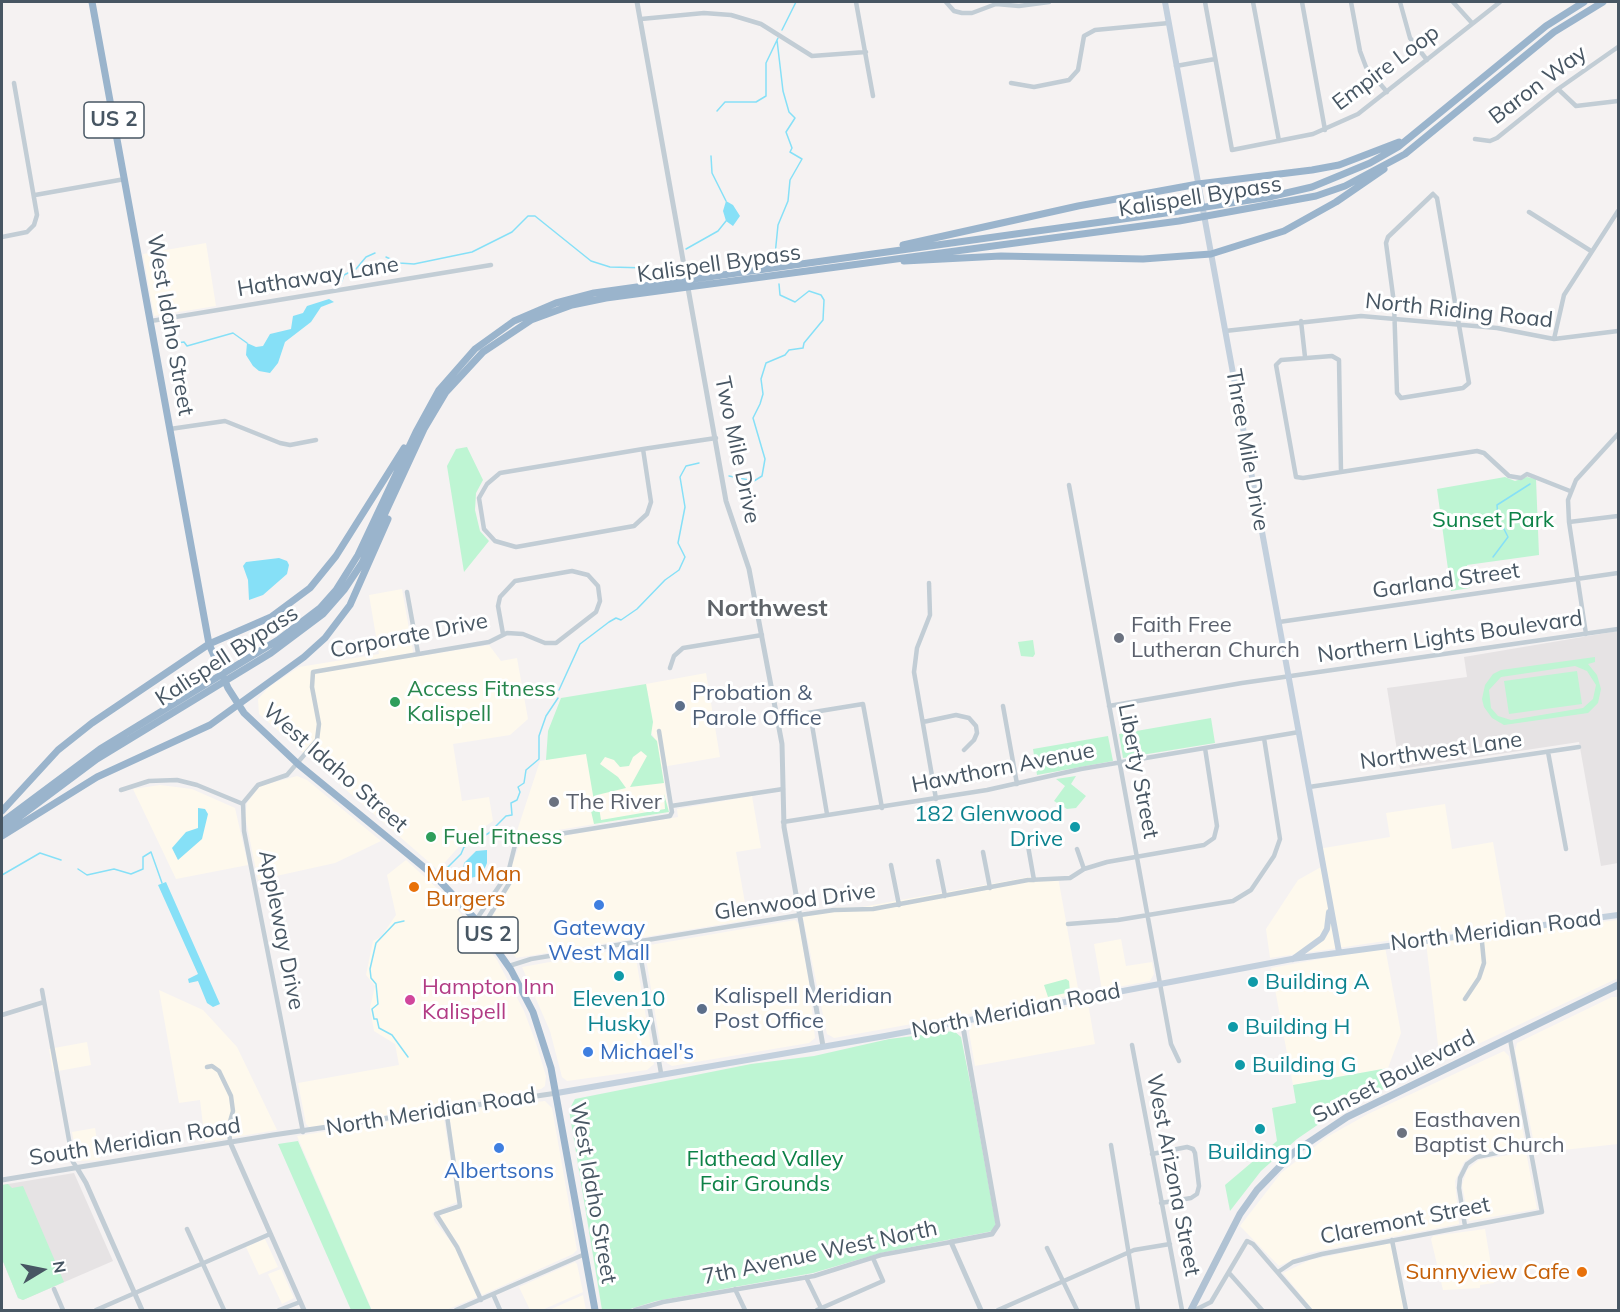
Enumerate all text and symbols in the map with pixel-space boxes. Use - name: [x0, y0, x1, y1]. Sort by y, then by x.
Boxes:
- street label: Empire Loop: [1328, 19, 1444, 117]
- street label: Baron Way: [1484, 40, 1592, 130]
- road number: US 2: [84, 102, 144, 138]
- street label: Kalispell Bypass: [1117, 171, 1283, 223]
- street label: West Idaho Street: [141, 232, 199, 418]
- street label: Kalispell Bypass: [636, 239, 802, 289]
- street label: Hathaway Lane: [235, 251, 401, 303]
- street label: North Riding Road: [1364, 288, 1554, 334]
- street label: Three Mile Drive: [1220, 367, 1274, 533]
- street label: Two Mile Drive: [709, 374, 765, 526]
- park label: Sunset Park: [1432, 507, 1554, 533]
- street label: Garland Street: [1371, 558, 1521, 604]
- district label: Northwest: [707, 595, 827, 623]
- street label: Kalispell Bypass: [151, 600, 303, 712]
- street label: Northern Lights Boulevard: [1316, 605, 1584, 669]
- street label: Corporate Drive: [328, 608, 490, 664]
- place label: Faith Free Lutheran Church: [1131, 612, 1300, 664]
- marker: Faith Free Lutheran Church: [1112, 631, 1126, 645]
- place label: Access Fitness Kalispell: [407, 676, 556, 728]
- place label: Probation & Parole Office: [692, 680, 822, 732]
- marker: Access Fitness Kalispell: [388, 695, 402, 709]
- street label: West Idaho Street: [257, 698, 413, 838]
- marker: Probation & Parole Office: [673, 699, 687, 713]
- street label: Liberty Street: [1112, 701, 1164, 841]
- street label: Northwest Lane: [1358, 727, 1524, 775]
- street label: Hawthorn Avenue: [909, 737, 1097, 799]
- place label: The River: [566, 789, 662, 815]
- marker: The River: [547, 795, 561, 809]
- place label: 182 Glenwood Drive: [914, 801, 1063, 852]
- marker: 182 Glenwood Drive: [1068, 820, 1082, 834]
- place label: Fuel Fitness: [443, 824, 563, 850]
- marker: Fuel Fitness: [424, 830, 438, 844]
- street label: Appleway Drive: [253, 848, 309, 1012]
- place label: Mud Man Burgers: [426, 861, 521, 912]
- street label: Glenwood Drive: [713, 878, 877, 926]
- marker: Mud Man Burgers: [407, 880, 421, 894]
- marker: Gateway West Mall: [592, 898, 606, 912]
- street label: North Meridian Road: [1389, 905, 1603, 957]
- place label: Gateway West Mall: [548, 915, 650, 966]
- road number: US 2: [458, 917, 518, 953]
- marker: Eleven10 Husky: [612, 969, 626, 983]
- place label: Building A: [1265, 969, 1370, 995]
- place label: Hampton Inn Kalispell: [422, 974, 555, 1026]
- marker: Building A: [1246, 975, 1260, 989]
- street label: North Meridian Road: [909, 978, 1123, 1044]
- place label: Kalispell Meridian Post Office: [714, 983, 893, 1034]
- place label: Eleven10 Husky: [573, 986, 665, 1038]
- marker: Hampton Inn Kalispell: [403, 993, 417, 1007]
- marker: Kalispell Meridian Post Office: [695, 1002, 709, 1016]
- place label: Building H: [1245, 1014, 1350, 1040]
- marker: Building H: [1226, 1020, 1240, 1034]
- street label: Sunset Boulevard: [1308, 1025, 1480, 1129]
- place label: Michael's: [600, 1039, 694, 1065]
- marker: Michael's: [581, 1045, 595, 1059]
- place label: Building G: [1252, 1052, 1357, 1078]
- marker: Building G: [1233, 1058, 1247, 1072]
- street label: West Arizona Street: [1140, 1072, 1206, 1278]
- street label: North Meridian Road: [324, 1082, 538, 1142]
- street label: West Idaho Street: [564, 1100, 622, 1286]
- place label: Easthaven Baptist Church: [1414, 1107, 1565, 1158]
- street label: South Meridian Road: [27, 1112, 243, 1172]
- marker: Building D: [1253, 1122, 1267, 1136]
- marker: Easthaven Baptist Church: [1395, 1126, 1409, 1140]
- place label: Building D: [1208, 1139, 1312, 1165]
- marker: Albertsons: [492, 1141, 506, 1155]
- park label: Flathead Valley Fair Grounds: [687, 1146, 843, 1198]
- place label: Albertsons: [444, 1158, 554, 1184]
- street label: Claremont Street: [1318, 1192, 1492, 1250]
- street label: 7th Avenue West North: [700, 1215, 940, 1291]
- north arrow: [12, 1240, 72, 1300]
- text: N: [49, 1259, 71, 1275]
- place label: Sunnyview Cafe: [1405, 1259, 1570, 1285]
- marker: Sunnyview Cafe: [1575, 1265, 1589, 1279]

